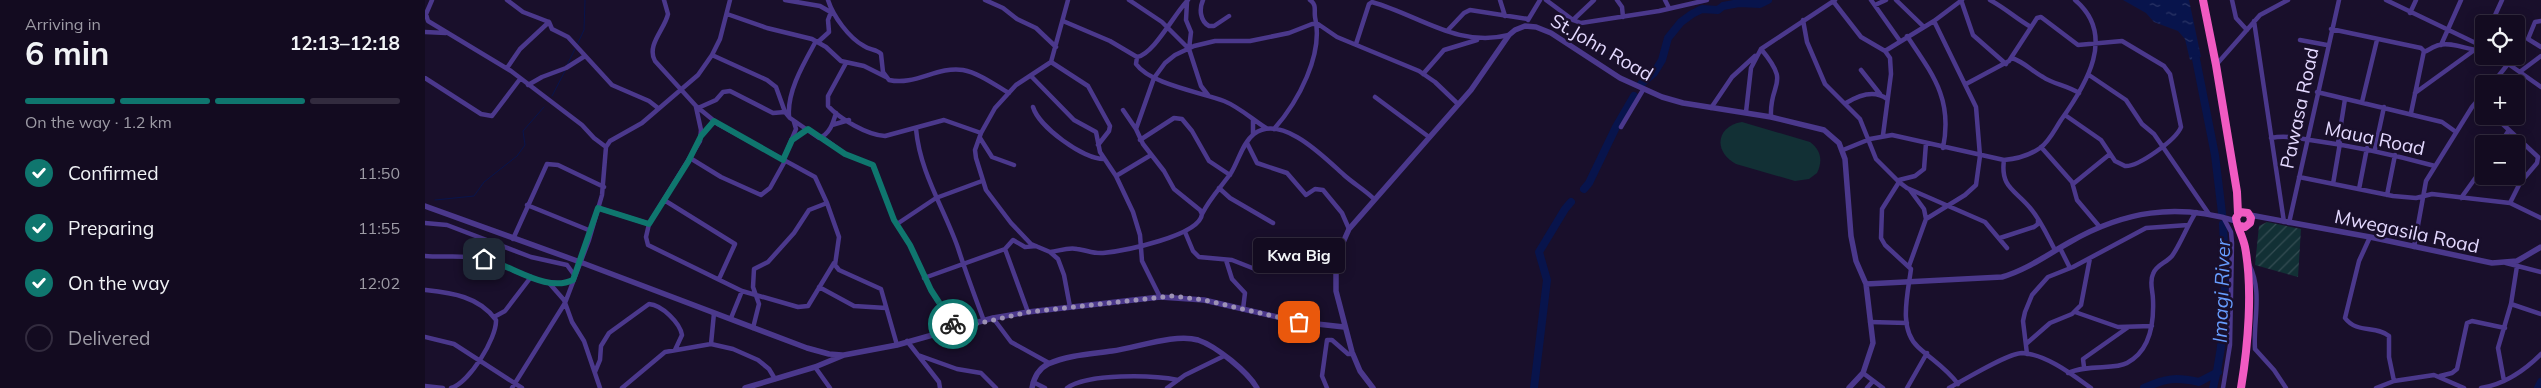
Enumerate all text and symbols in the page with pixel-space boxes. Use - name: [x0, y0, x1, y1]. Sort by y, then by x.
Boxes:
- street label: St.John Road: [1546, 8, 1658, 86]
- text: Arriving in: [25, 14, 101, 34]
- map controls: [2475, 15, 2525, 185]
- button: locate: [2475, 15, 2525, 65]
- text: 12:13–12:18: [290, 31, 400, 55]
- text: 6 min: [25, 33, 109, 73]
- street label: Pawasa Road: [2274, 45, 2324, 171]
- button: +: [2475, 75, 2525, 125]
- text: On the way · 1.2 km: [25, 112, 172, 132]
- street label: Maua Road: [2323, 116, 2427, 160]
- button: −: [2475, 135, 2525, 185]
- icon: check: [25, 159, 53, 187]
- text: Confirmed: [68, 161, 159, 185]
- text: 11:50: [358, 163, 400, 183]
- street label: Mwegasila Road: [2332, 204, 2482, 258]
- icon: check: [25, 214, 53, 242]
- text: Preparing: [68, 216, 154, 240]
- text: 11:55: [358, 218, 400, 238]
- callout: Kwa Big: [1253, 237, 1345, 272]
- pin: [463, 238, 505, 280]
- water label: Imagi River: [2207, 238, 2235, 343]
- icon: home: [470, 245, 498, 273]
- text: Kwa Big: [1267, 245, 1331, 265]
- icon: check: [25, 269, 53, 297]
- text: On the way: [68, 271, 170, 295]
- text: 12:02: [358, 273, 400, 293]
- courier: [928, 299, 978, 349]
- pin: [1278, 301, 1320, 343]
- icon: bag: [1285, 308, 1313, 336]
- icon: bike: [939, 310, 967, 338]
- text: Delivered: [68, 326, 150, 350]

